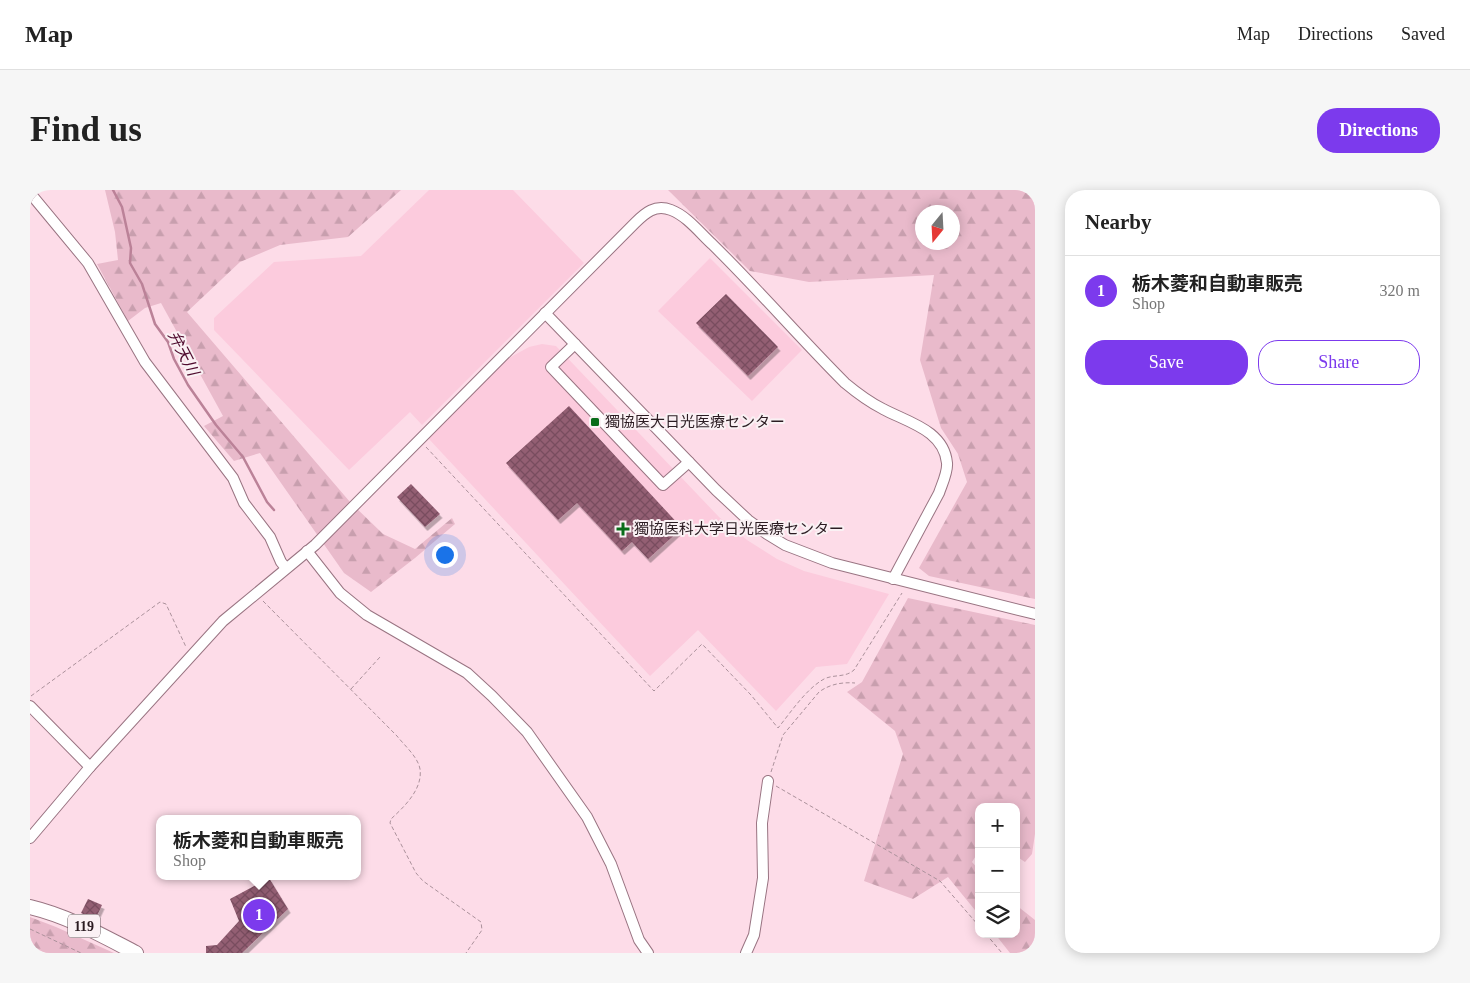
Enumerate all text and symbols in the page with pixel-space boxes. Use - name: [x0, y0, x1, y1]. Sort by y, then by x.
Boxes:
- text: Map: [25, 21, 73, 47]
- text: Map: [1237, 24, 1270, 44]
- text: Directions: [1298, 24, 1373, 44]
- text: Saved: [1401, 24, 1445, 44]
- button: Directions: [1317, 108, 1440, 153]
- text: Find us: [30, 110, 142, 149]
- north arrow: [915, 205, 960, 250]
- text: Nearby: [1085, 210, 1152, 234]
- text: 栃木菱和自動車販売: [1132, 273, 1303, 294]
- text: 1: [1097, 282, 1105, 299]
- text: 320 m: [1380, 282, 1420, 299]
- text: Shop: [1132, 295, 1165, 312]
- water label: 弁天川: [165, 328, 203, 380]
- button: Save: [1085, 340, 1248, 385]
- button: Share: [1258, 340, 1420, 385]
- place label: 獨協医大日光医療センター: [605, 413, 785, 430]
- marker: 獨協医大日光医療センター: [589, 416, 601, 428]
- place label: 獨協医科大学日光医療センター: [634, 520, 844, 537]
- marker: 獨協医科大学日光医療センター: [616, 522, 630, 536]
- your location: [432, 542, 458, 568]
- map controls: [975, 803, 1020, 938]
- button: +: [975, 803, 1020, 848]
- popup: [156, 815, 361, 880]
- text: 栃木菱和自動車販売: [173, 830, 344, 851]
- button: −: [975, 848, 1020, 893]
- text: Shop: [173, 852, 206, 869]
- button: layers: [975, 893, 1020, 938]
- pin: 1: [243, 896, 275, 934]
- road number: 119: [68, 914, 100, 938]

